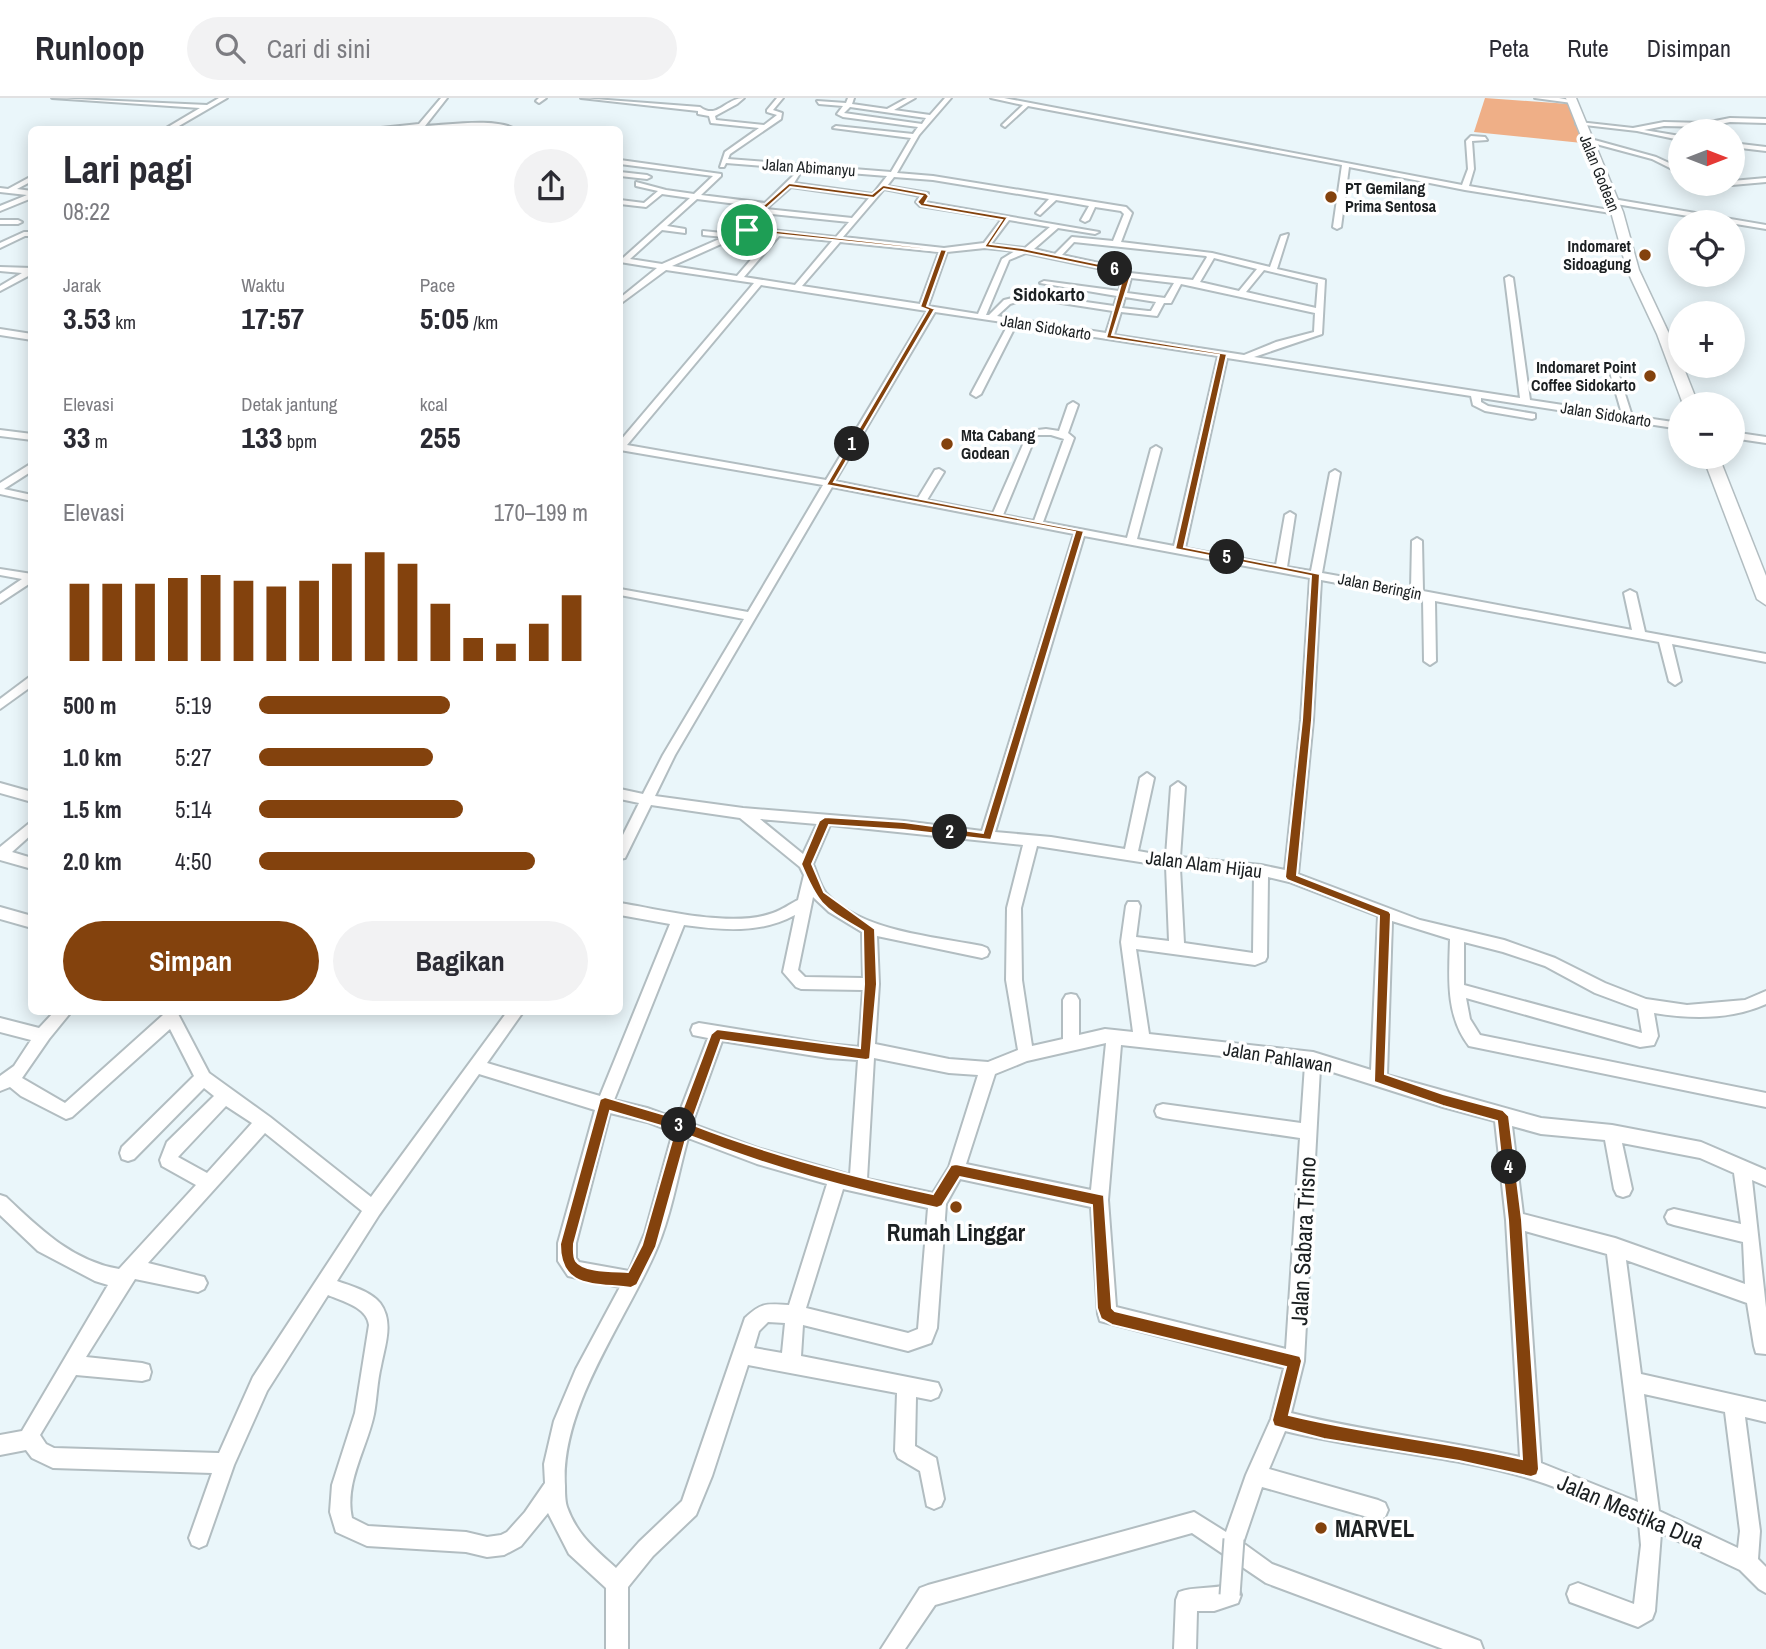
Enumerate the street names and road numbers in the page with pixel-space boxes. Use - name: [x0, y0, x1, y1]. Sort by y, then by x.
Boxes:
- street label: Jalan Godean: [1574, 131, 1626, 215]
- street label: Jalan Abimanyu: [762, 153, 856, 181]
- street label: Jalan Sidokarto: [999, 309, 1093, 345]
- street label: Jalan Sidokarto: [1559, 396, 1653, 432]
- street label: Jalan Beringin: [1336, 567, 1424, 605]
- street label: Jalan Alam Hijau: [1144, 844, 1264, 884]
- street label: Jalan Pahlawan: [1222, 1036, 1334, 1078]
- street label: Jalan Sabara Trisno: [1283, 1156, 1323, 1326]
- street label: Jalan Mestika Dua: [1553, 1466, 1709, 1556]

